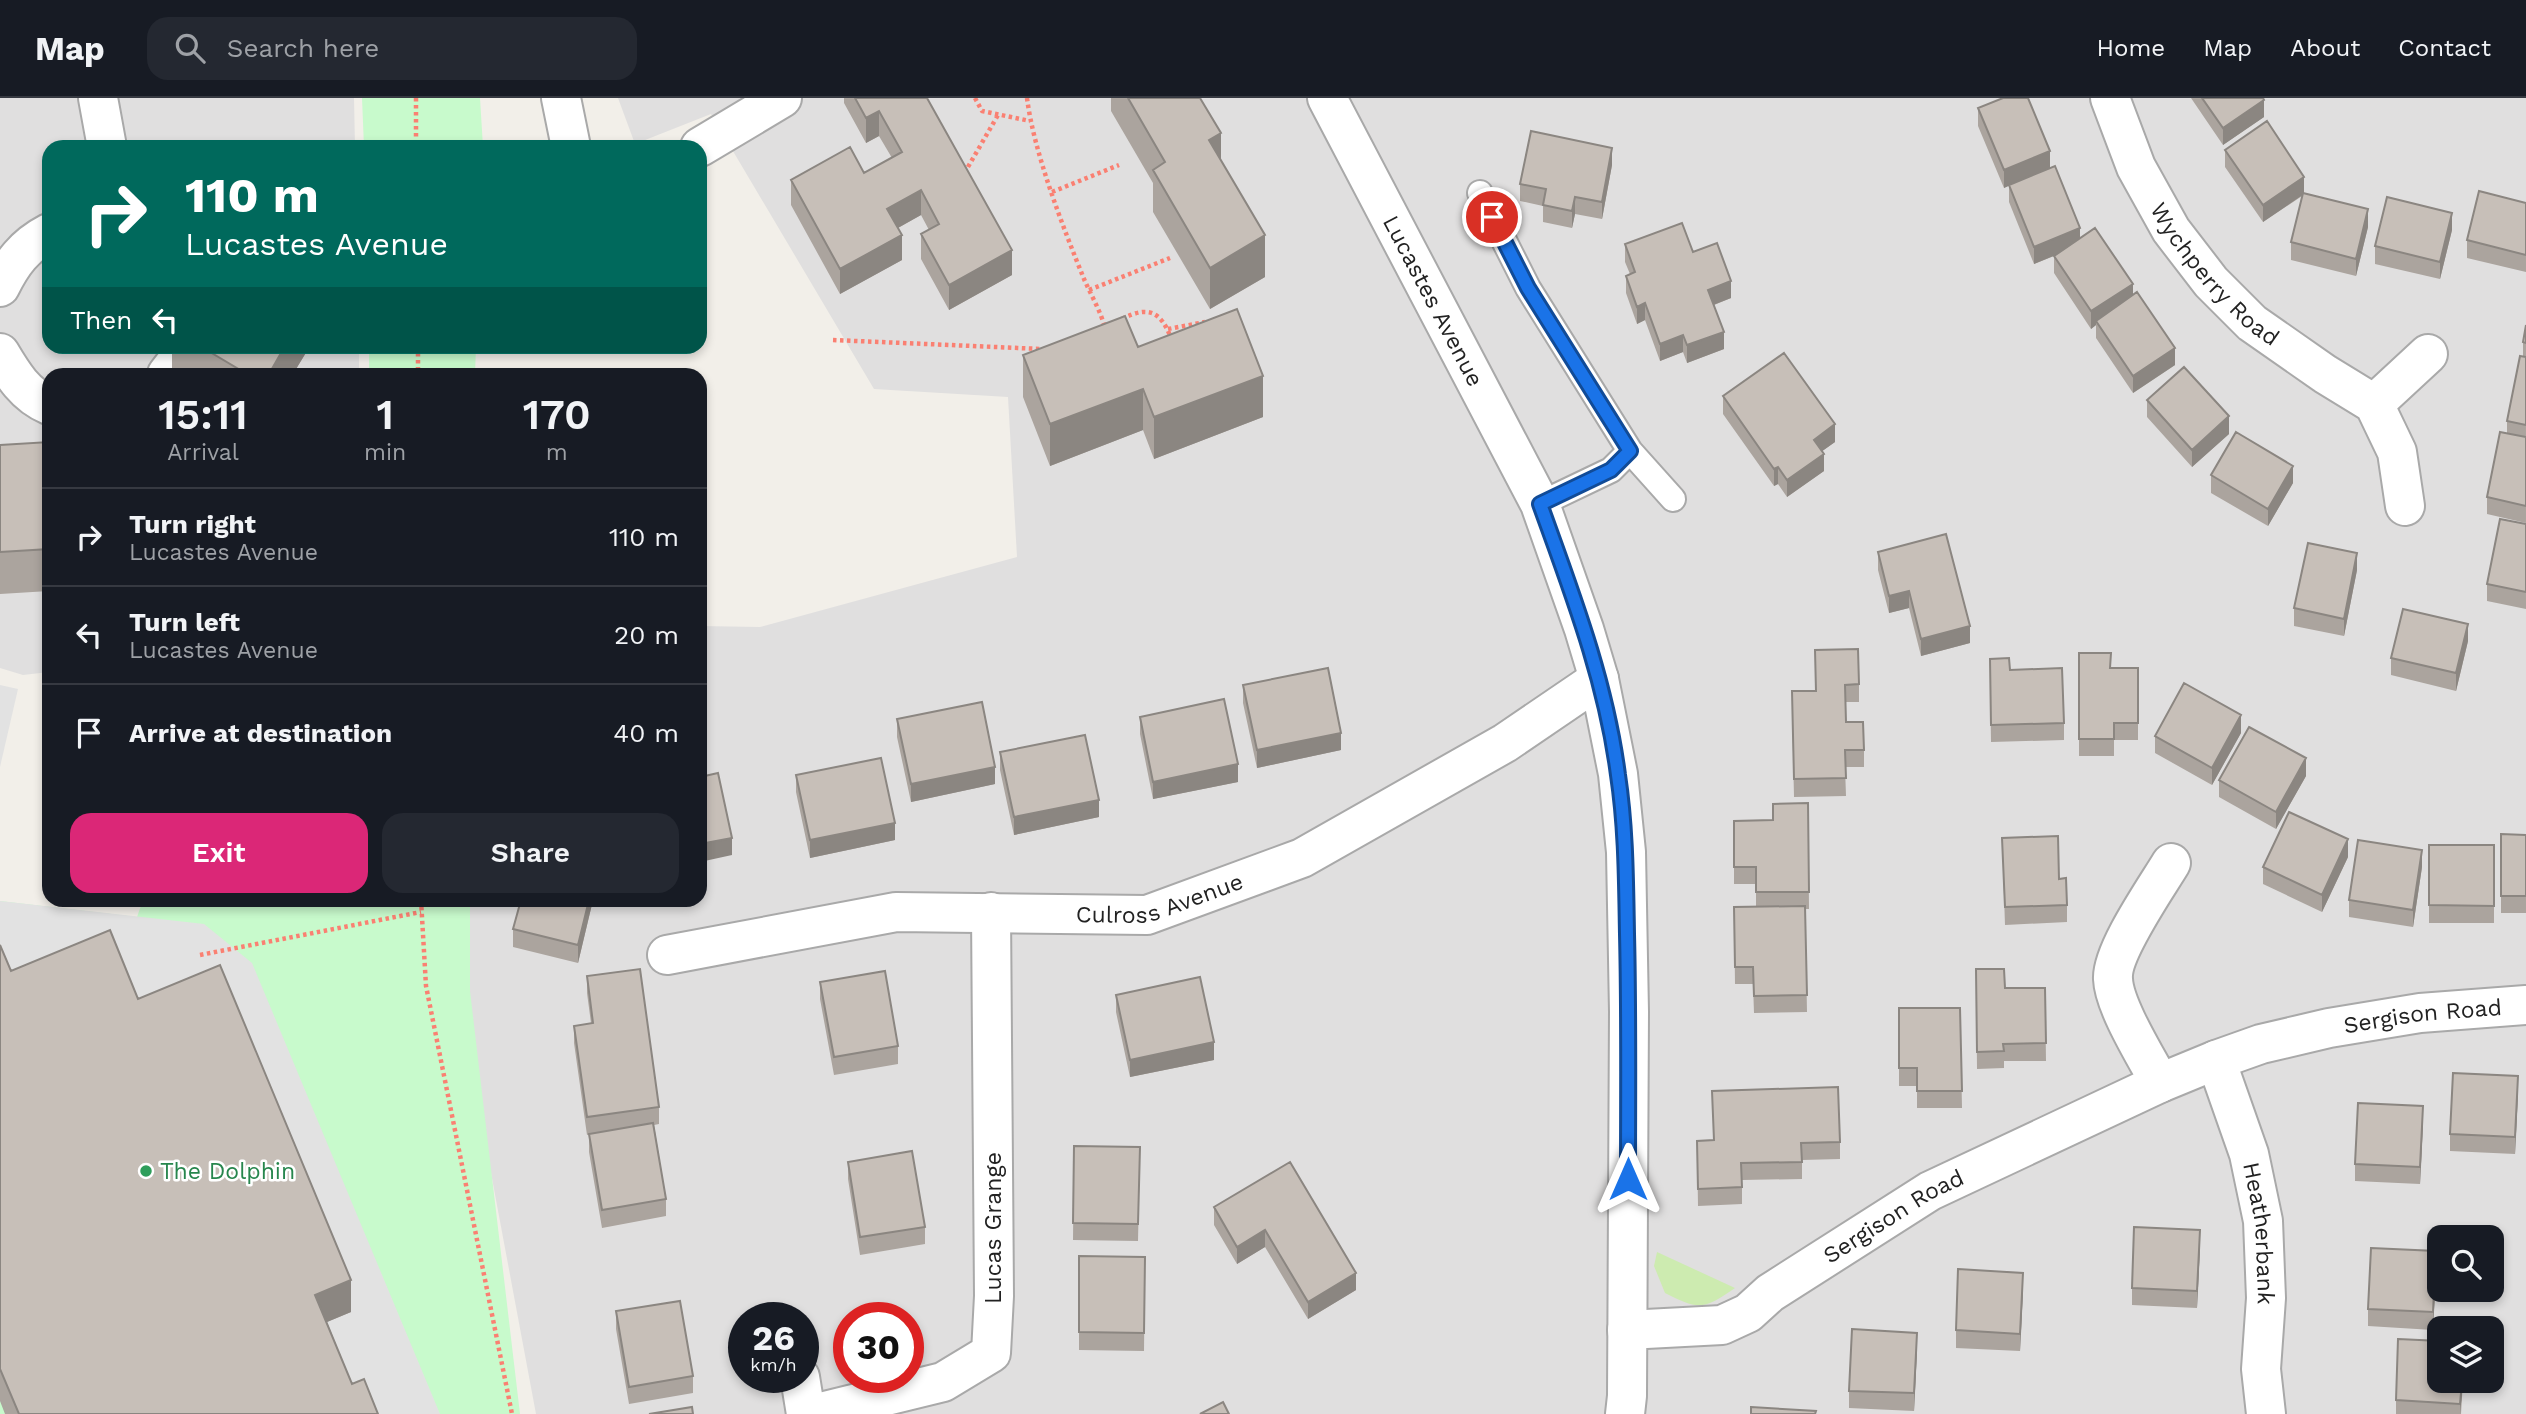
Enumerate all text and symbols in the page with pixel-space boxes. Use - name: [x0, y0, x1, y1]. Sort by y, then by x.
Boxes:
- search box: [147, 17, 637, 80]
- text: Map: [35, 29, 105, 68]
- icon: search: [171, 29, 209, 67]
- text: Search here: [227, 33, 379, 63]
- text: Home: [2097, 34, 2165, 62]
- text: Map: [2203, 34, 2252, 62]
- text: About: [2290, 34, 2360, 62]
- text: Contact: [2398, 34, 2491, 62]
- text: 110 m: [185, 166, 319, 224]
- icon: right: [70, 168, 161, 259]
- pin: [1462, 187, 1522, 247]
- icon: arrive: [1473, 198, 1511, 236]
- street label: Wychperry Road: [2145, 198, 2284, 352]
- street label: Lucastes Avenue: [1377, 211, 1489, 391]
- text: Lucastes Avenue: [185, 225, 448, 263]
- icon: left: [146, 301, 184, 339]
- text: Then: [70, 305, 132, 335]
- text: 15:11: [158, 390, 248, 439]
- text: 1: [376, 390, 394, 439]
- text: 170: [523, 390, 591, 439]
- text: Arrival: [167, 439, 239, 466]
- text: min: [364, 439, 406, 466]
- text: m: [546, 439, 568, 466]
- text: Turn right: [129, 509, 256, 539]
- icon: right: [70, 518, 108, 556]
- text: 110 m: [609, 522, 679, 552]
- text: Lucastes Avenue: [129, 539, 318, 566]
- text: Turn left: [129, 607, 240, 637]
- icon: left: [70, 616, 108, 654]
- text: 20 m: [614, 620, 679, 650]
- text: Lucastes Avenue: [129, 637, 318, 664]
- icon: arrive: [70, 714, 108, 752]
- text: Arrive at destination: [129, 718, 392, 748]
- text: 40 m: [613, 718, 679, 748]
- button: Exit: [70, 813, 368, 893]
- button: Share: [382, 813, 679, 893]
- street label: Culross Avenue: [1076, 868, 1247, 929]
- street label: Sergison Road: [2341, 994, 2503, 1039]
- position arrow: [1591, 1142, 1665, 1216]
- street label: Lucas Grange: [980, 1152, 1007, 1304]
- place label: The Dolphin: [160, 1158, 295, 1185]
- street label: Heatherbank: [2237, 1160, 2279, 1306]
- marker: The Dolphin: [138, 1163, 154, 1179]
- street label: Sergison Road: [1818, 1164, 1968, 1269]
- map controls: [2427, 1225, 2504, 1393]
- button: search: [2427, 1225, 2504, 1302]
- speed limit sign: 30: [833, 1302, 924, 1393]
- button: layers: [2427, 1316, 2504, 1393]
- text: 26: [752, 1317, 795, 1359]
- text: km/h: [750, 1354, 797, 1375]

